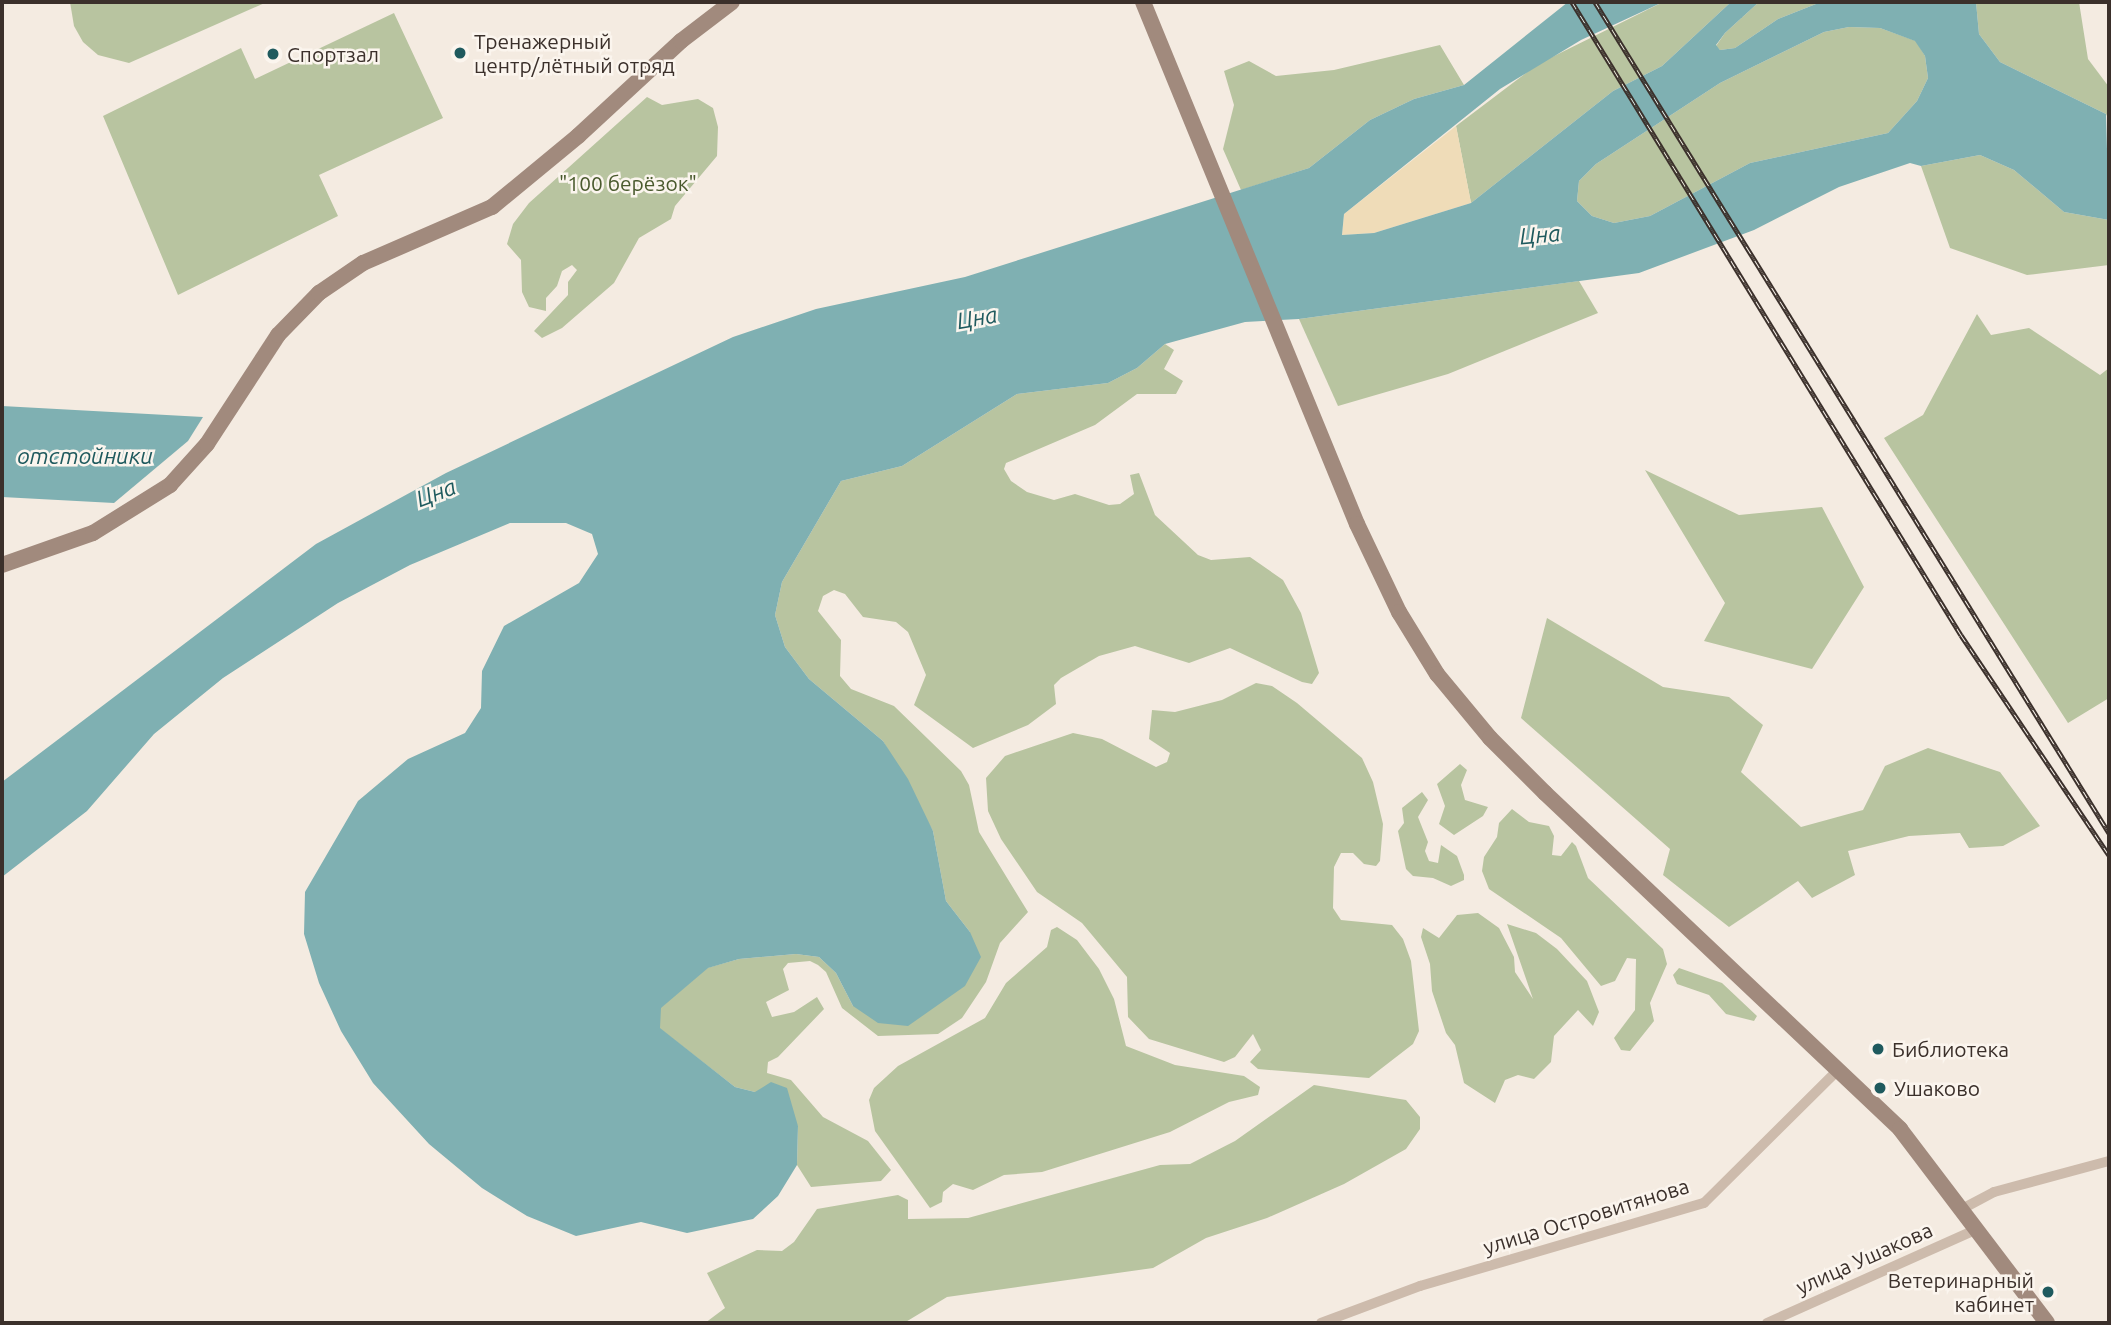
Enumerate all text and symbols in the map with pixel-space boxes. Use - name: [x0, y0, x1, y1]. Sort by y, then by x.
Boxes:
- place label: Тренажерный центр/лётный отряд: [474, 28, 675, 78]
- place label: Спортзал: [287, 41, 379, 67]
- marker: Тренажерный центр/лётный отряд: [452, 45, 468, 61]
- marker: Спортзал: [265, 46, 281, 62]
- park label: "100 берёзок": [559, 170, 697, 196]
- water label: Цна: [1518, 219, 1562, 251]
- water label: Цна: [954, 301, 1000, 335]
- water label: отстойники: [17, 442, 153, 470]
- water label: Цна: [412, 473, 460, 513]
- place label: Библиотека: [1892, 1036, 2009, 1062]
- marker: Библиотека: [1870, 1041, 1886, 1057]
- place label: Ушаково: [1894, 1075, 1980, 1101]
- marker: Ушаково: [1872, 1080, 1888, 1096]
- street label: улица Островитянова: [1480, 1173, 1692, 1259]
- street label: улица Ушакова: [1792, 1217, 1936, 1299]
- place label: Ветеринарный кабинет: [1888, 1267, 2034, 1317]
- marker: Ветеринарный кабинет: [2040, 1284, 2056, 1300]

